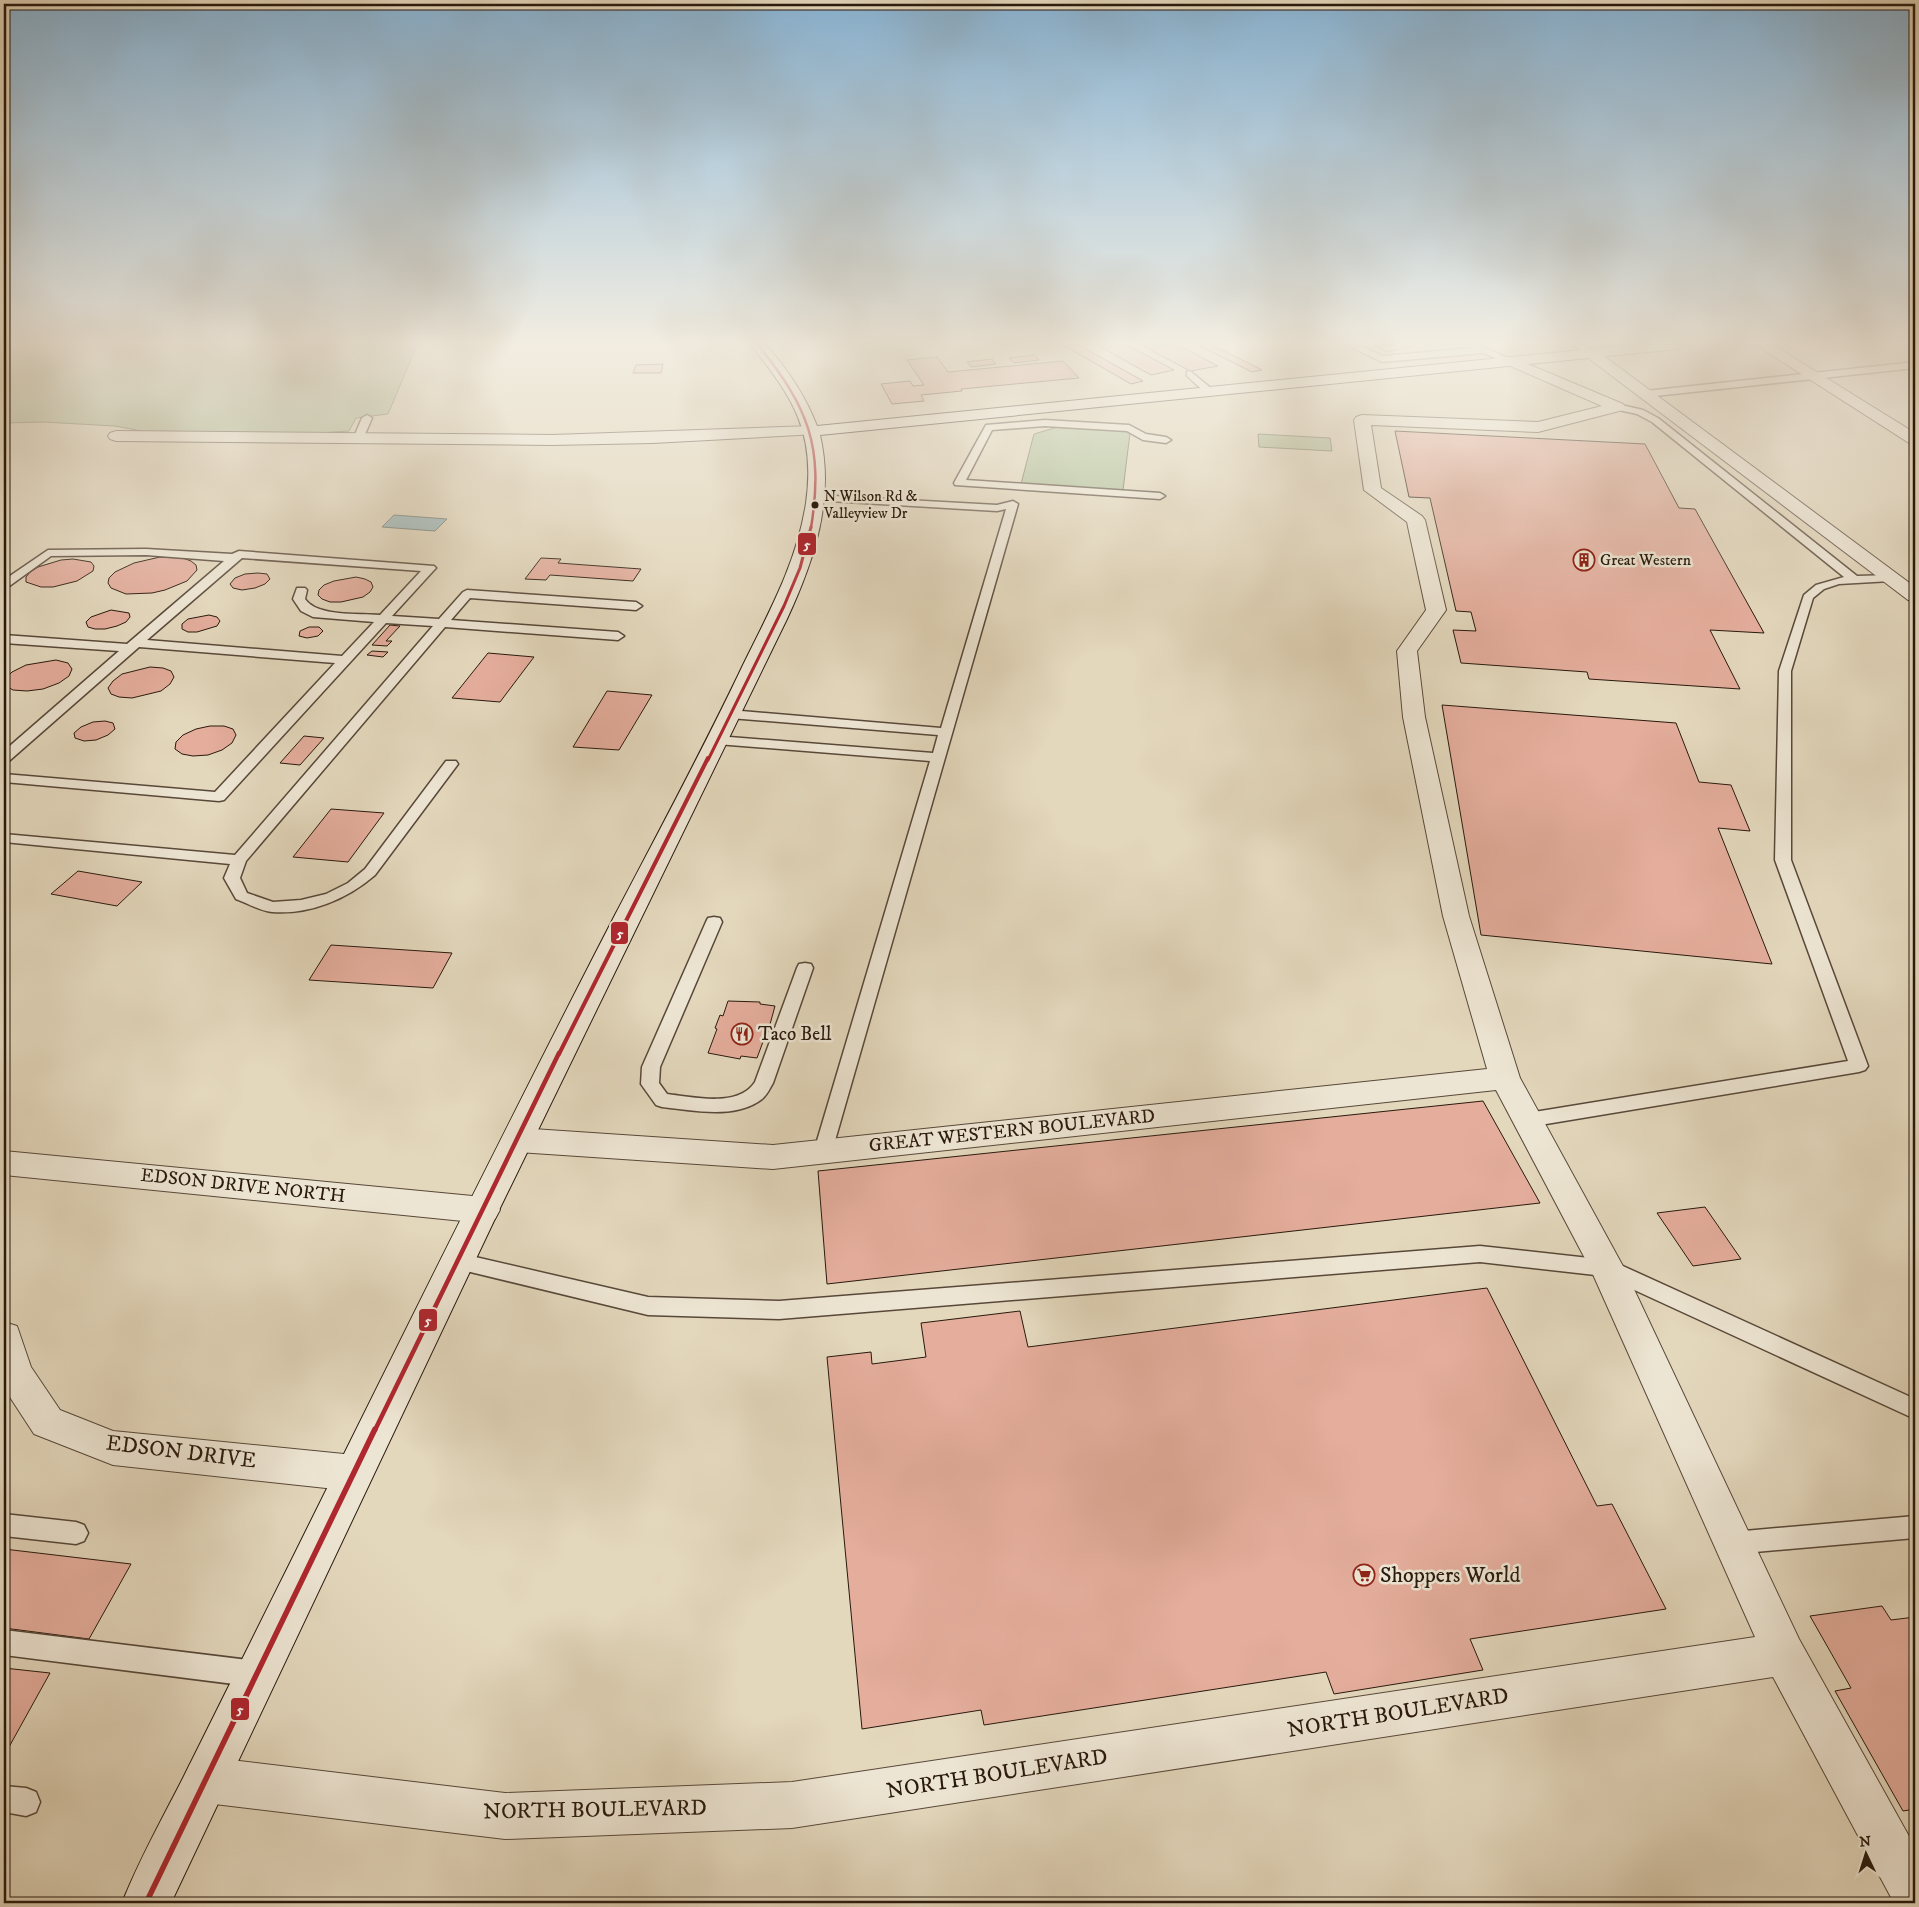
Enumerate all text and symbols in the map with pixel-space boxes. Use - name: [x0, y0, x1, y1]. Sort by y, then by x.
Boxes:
- place label: N Wilson Rd & Valleyview Dr: [823, 487, 918, 523]
- marker: N Wilson Rd & Valleyview Dr: [810, 500, 820, 510]
- line badge: 5: [797, 532, 817, 556]
- text: 5: [803, 536, 811, 554]
- building icon: Great Western: [1572, 548, 1596, 572]
- place label: Great Western: [1600, 550, 1692, 570]
- line badge: 5: [610, 921, 629, 945]
- text: 5: [616, 925, 624, 943]
- restaurant icon: Taco Bell: [730, 1022, 754, 1046]
- place label: Taco Bell: [758, 1023, 832, 1046]
- street label: GREAT WESTERN BOULEVARD: [868, 1105, 1156, 1157]
- street label: EDSON DRIVE NORTH: [139, 1164, 347, 1208]
- line badge: 5: [418, 1308, 438, 1332]
- text: 5: [424, 1312, 432, 1330]
- street label: EDSON DRIVE: [104, 1429, 258, 1475]
- place label: Shoppers World: [1380, 1562, 1521, 1589]
- supermarket icon: Shoppers World: [1352, 1563, 1376, 1587]
- street label: NORTH BOULEVARD: [1285, 1682, 1511, 1744]
- line badge: 5: [230, 1697, 250, 1721]
- text: 5: [236, 1701, 244, 1719]
- street label: NORTH BOULEVARD: [884, 1743, 1110, 1805]
- street label: NORTH BOULEVARD: [483, 1795, 707, 1825]
- north arrow: [1842, 1830, 1892, 1880]
- text: N: [1859, 1833, 1872, 1851]

